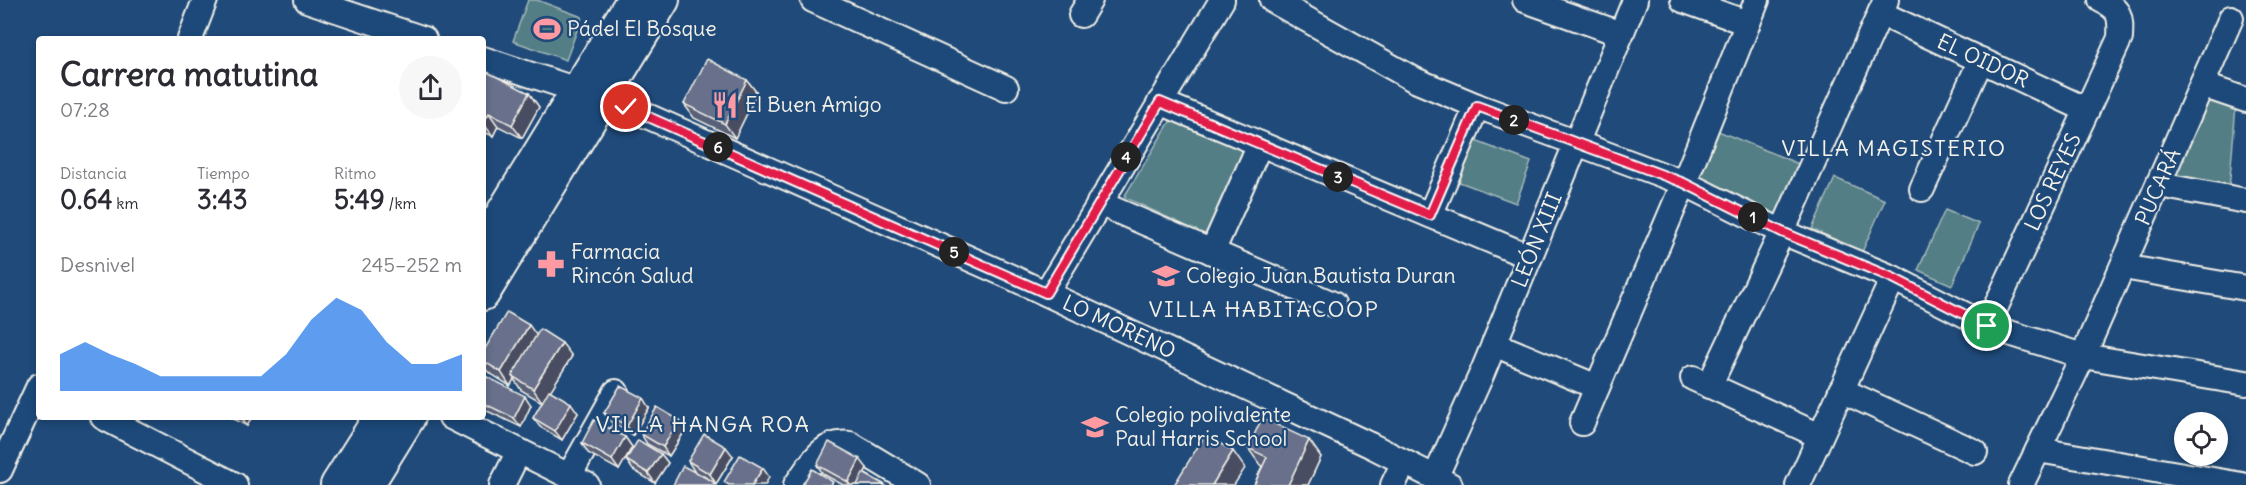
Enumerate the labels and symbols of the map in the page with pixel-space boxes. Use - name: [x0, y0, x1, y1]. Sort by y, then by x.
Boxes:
- sports icon: Pádel El Bosque: [532, 14, 562, 44]
- place label: Pádel El Bosque: [567, 15, 717, 42]
- street label: EL OIDOR: [1933, 28, 2033, 94]
- pin: [600, 81, 651, 132]
- restaurant icon: El Buen Amigo: [710, 90, 740, 120]
- place label: El Buen Amigo: [745, 91, 882, 118]
- pin: 2: [1499, 105, 1529, 135]
- street label: LOS REYES: [2018, 129, 2087, 235]
- pin: 6: [703, 132, 733, 162]
- district label: VILLA MAGISTERIO: [1781, 134, 2007, 162]
- pin: 4: [1111, 142, 1141, 172]
- street label: PUCARÁ: [2129, 144, 2186, 229]
- pin: 3: [1323, 162, 1353, 192]
- street label: LEÓN XIII: [1505, 188, 1568, 291]
- pin: 1: [1738, 202, 1768, 232]
- pin: 5: [939, 237, 969, 267]
- place label: Farmacia Rincón Salud: [571, 238, 694, 289]
- pharmacy icon: Farmacia Rincón Salud: [536, 249, 566, 279]
- school or university icon: Colegio Juan Bautista Duran: [1151, 261, 1181, 291]
- place label: Colegio Juan Bautista Duran: [1186, 262, 1456, 289]
- street label: LO MORENO: [1058, 289, 1180, 364]
- district label: VILLA HABITACOOP: [1149, 295, 1379, 323]
- pin: [1961, 300, 2012, 351]
- place label: Colegio polivalente Paul Harris School: [1115, 401, 1291, 452]
- district label: VILLA HANGA ROA: [596, 410, 810, 438]
- school or university icon: Colegio polivalente Paul Harris School: [1080, 412, 1110, 442]

